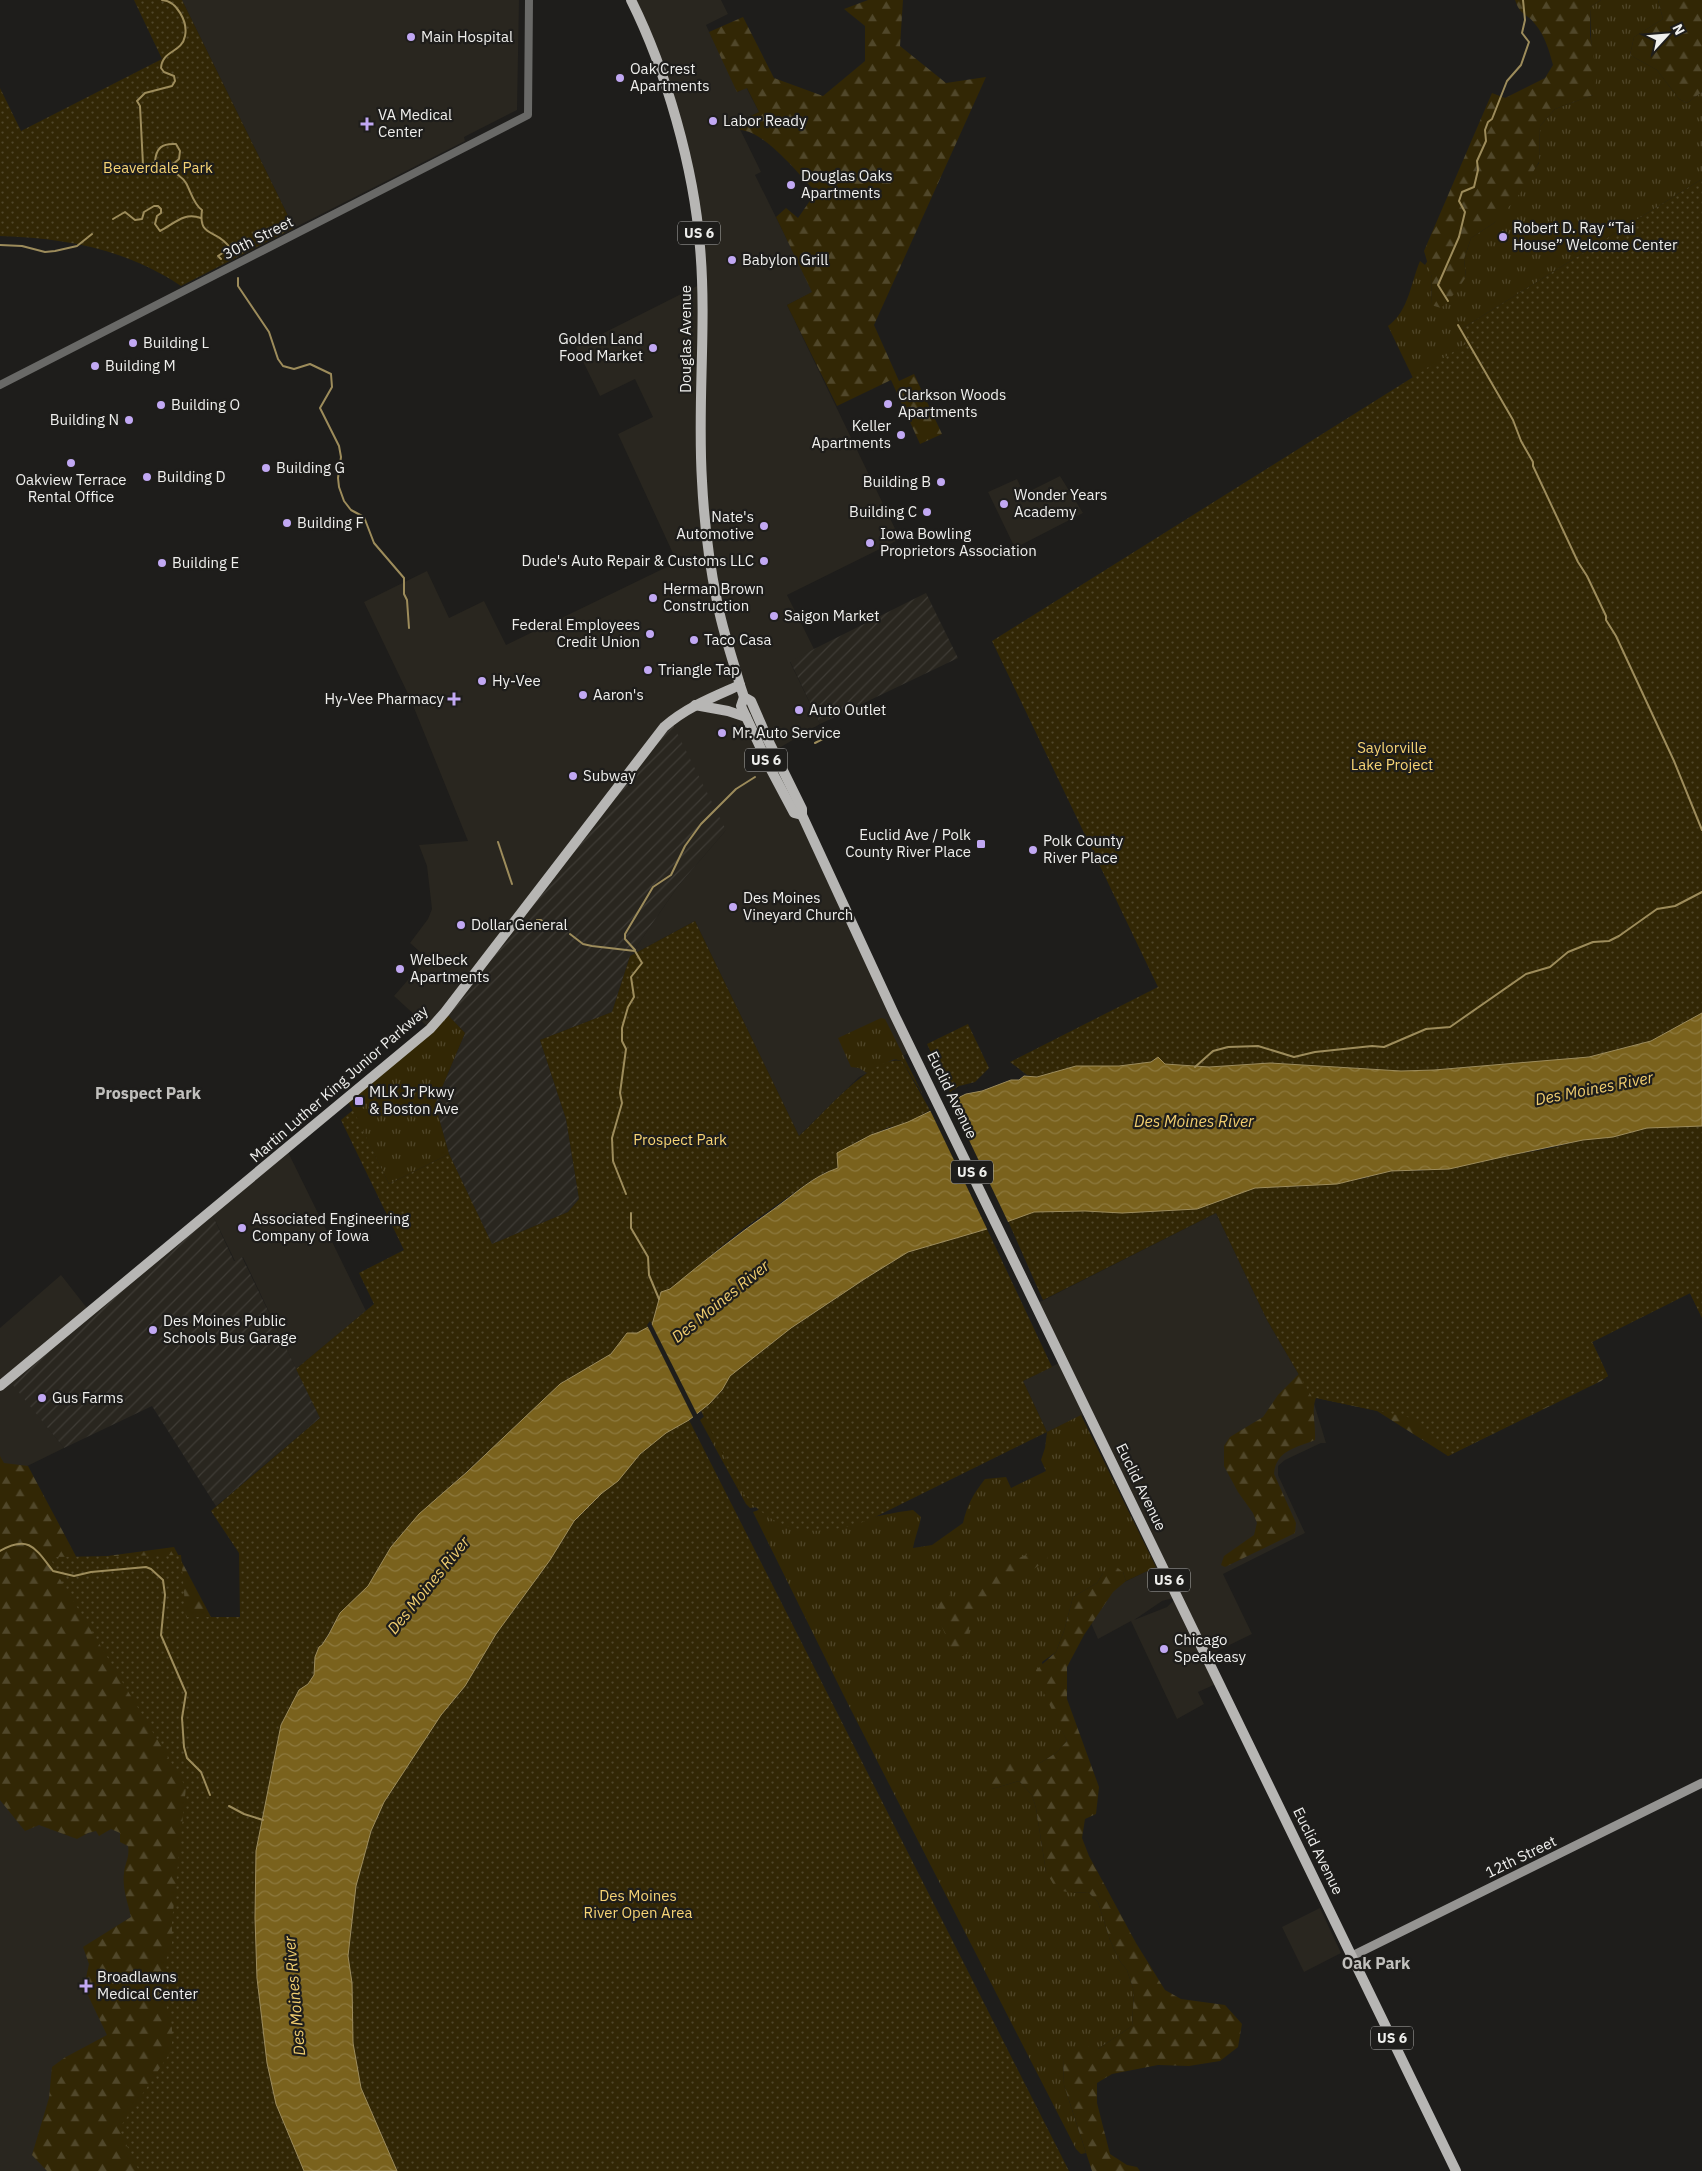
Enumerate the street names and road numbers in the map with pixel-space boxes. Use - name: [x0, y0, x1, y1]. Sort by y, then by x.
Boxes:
- street label: 30th Street: [219, 212, 296, 263]
- road number: US 6: [678, 222, 720, 244]
- street label: Douglas Avenue: [676, 285, 695, 393]
- road number: US 6: [745, 748, 787, 772]
- street label: Martin Luther King Junior Parkway: [246, 1001, 432, 1166]
- street label: Euclid Avenue: [923, 1048, 982, 1142]
- road number: US 6: [951, 1160, 993, 1184]
- street label: Euclid Avenue: [1112, 1440, 1171, 1534]
- road number: US 6: [1148, 1568, 1190, 1592]
- street label: Euclid Avenue: [1289, 1804, 1348, 1898]
- street label: 12th Street: [1482, 1831, 1559, 1882]
- road number: US 6: [1371, 2026, 1413, 2050]

